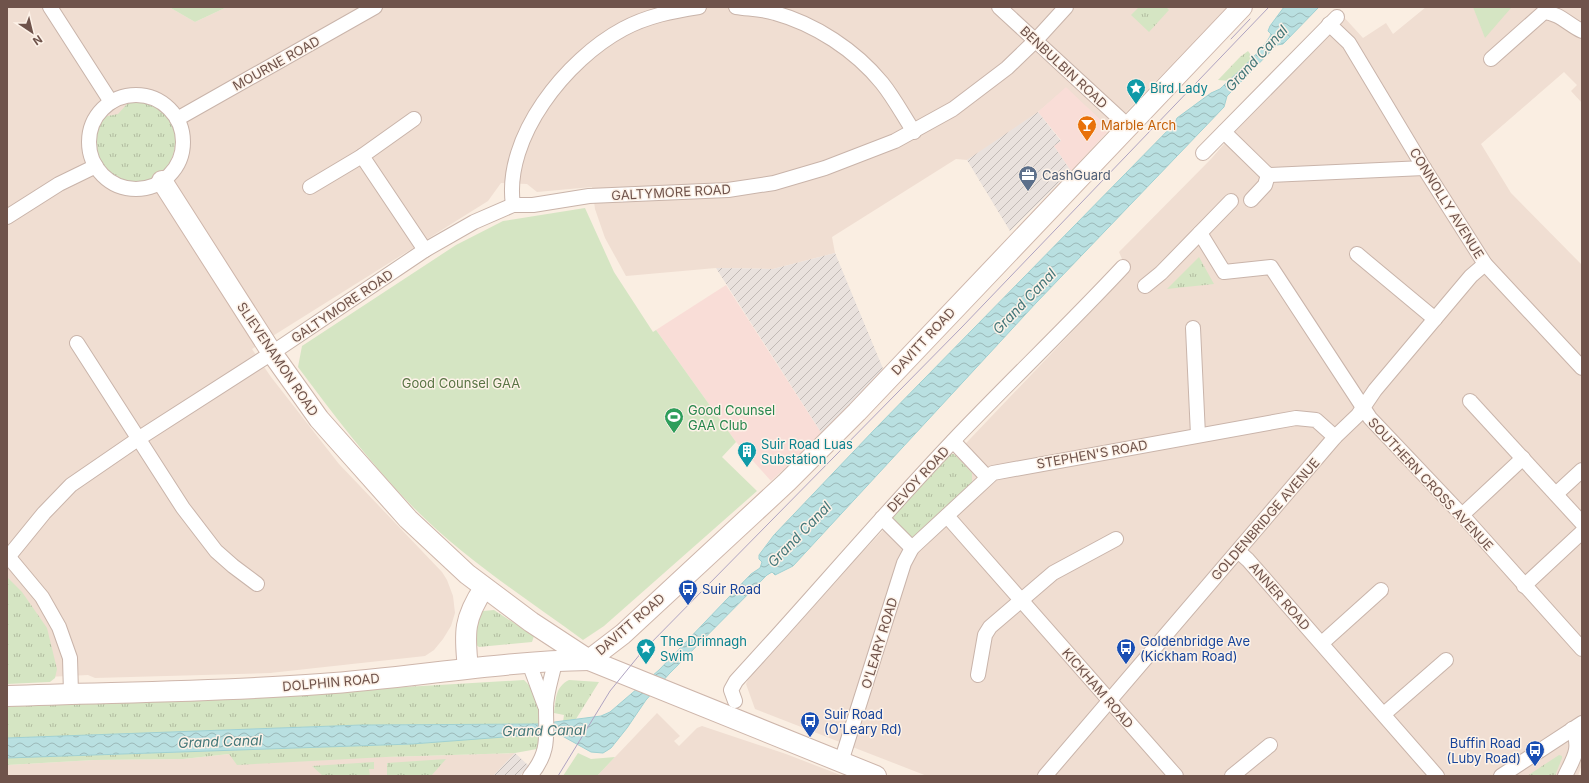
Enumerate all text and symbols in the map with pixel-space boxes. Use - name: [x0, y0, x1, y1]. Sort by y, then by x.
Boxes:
- north arrow: [12, 12, 52, 52]
- water label: Grand Canal: [1221, 21, 1291, 94]
- street label: BENBULBIN ROAD: [1017, 23, 1111, 111]
- text: N: [30, 32, 45, 48]
- street label: MOURNE ROAD: [230, 32, 322, 94]
- place icon: Bird Lady: [1125, 77, 1147, 105]
- place label: Bird Lady: [1150, 80, 1208, 96]
- bar icon: Marble Arch: [1076, 114, 1098, 142]
- place label: Marble Arch: [1101, 117, 1176, 133]
- street label: CONNOLLY AVENUE: [1406, 145, 1488, 261]
- office icon: CashGuard: [1017, 164, 1039, 192]
- place label: CashGuard: [1042, 167, 1111, 183]
- street label: GALTYMORE ROAD: [611, 181, 731, 203]
- water label: Grand Canal: [989, 264, 1060, 337]
- street label: GALTYMORE ROAD: [288, 266, 396, 346]
- street label: SLIEVENAMON ROAD: [234, 299, 322, 419]
- street label: DAVITT ROAD: [888, 304, 958, 378]
- park label: Good Counsel GAA: [402, 375, 520, 391]
- place label: Good Counsel GAA Club: [688, 402, 775, 433]
- sports icon: Good Counsel GAA Club: [663, 406, 685, 434]
- street label: SOUTHERN CROSS AVENUE: [1365, 414, 1497, 554]
- place label: Suir Road Luas Substation: [761, 436, 853, 467]
- street label: STEPHEN'S ROAD: [1035, 436, 1149, 472]
- building icon: Suir Road Luas Substation: [736, 440, 758, 468]
- street label: DEVOY ROAD: [884, 443, 952, 515]
- street label: GOLDENBRIDGE AVENUE: [1207, 454, 1323, 584]
- water label: Grand Canal: [764, 497, 835, 570]
- street label: ANNER ROAD: [1246, 559, 1314, 633]
- bus stop icon: Suir Road: [677, 578, 699, 606]
- place label: Suir Road: [702, 581, 761, 597]
- street label: DAVITT ROAD: [592, 590, 668, 658]
- street label: O'LEARY ROAD: [858, 595, 900, 691]
- place label: The Drimnagh Swim: [660, 633, 747, 664]
- place label: Goldenbridge Ave (Kickham Road): [1140, 633, 1250, 664]
- place icon: The Drimnagh Swim: [635, 637, 657, 665]
- bus stop icon: Goldenbridge Ave (Kickham Road): [1115, 637, 1137, 665]
- street label: KICKHAM ROAD: [1059, 645, 1137, 731]
- street label: DOLPHIN ROAD: [282, 670, 380, 694]
- place label: Suir Road (O'Leary Rd): [824, 706, 902, 737]
- bus stop icon: Suir Road (O'Leary Rd): [799, 710, 821, 738]
- water label: Grand Canal: [502, 721, 587, 739]
- water label: Grand Canal: [178, 731, 263, 751]
- place label: Buffin Road (Luby Road): [1446, 735, 1521, 766]
- bus stop icon: Buffin Road (Luby Road): [1524, 739, 1546, 767]

